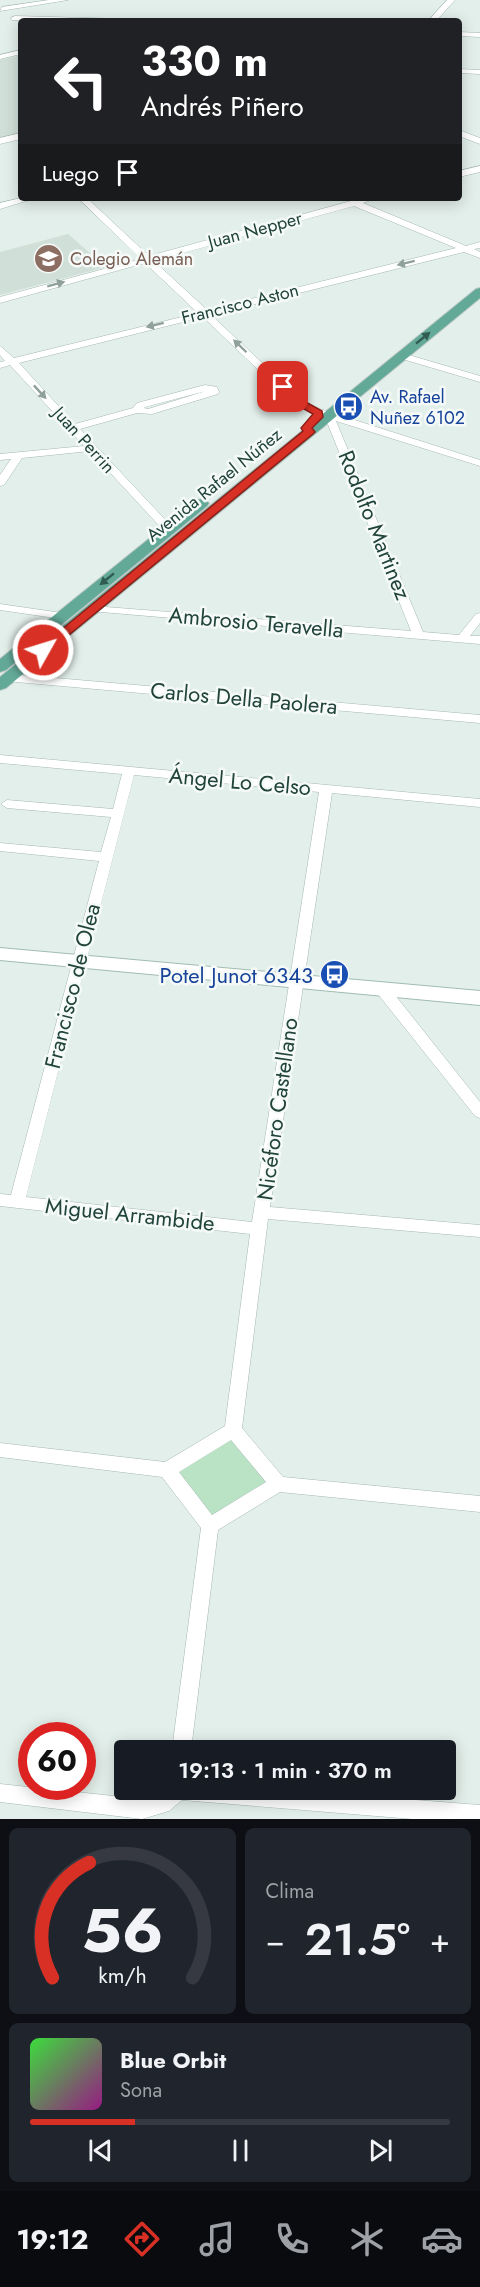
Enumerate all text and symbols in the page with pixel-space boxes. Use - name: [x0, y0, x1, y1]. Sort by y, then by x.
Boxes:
- text: 330 m: [141, 31, 268, 92]
- icon: left: [42, 42, 120, 120]
- text: Andrés Piñero: [141, 87, 304, 126]
- icon: arrive: [111, 156, 144, 189]
- text: Luego: [42, 157, 99, 189]
- street label: Juan Nepper: [203, 205, 306, 256]
- school or university icon: Colegio Alemán: [33, 243, 65, 275]
- place label: Colegio Alemán: [70, 246, 193, 272]
- one-way arrow: [397, 259, 415, 269]
- street label: Francisco Aston: [179, 277, 301, 331]
- one-way arrow: [48, 279, 66, 288]
- one-way arrow: [146, 321, 165, 331]
- one-way arrow: [416, 332, 431, 345]
- one-way arrow: [233, 340, 247, 354]
- pin: [257, 361, 308, 412]
- icon: arrive: [266, 370, 299, 403]
- one-way arrow: [33, 384, 47, 399]
- place label: Av. Rafael Nuñez 6102: [370, 384, 465, 431]
- bus stop icon: Av. Rafael Nuñez 6102: [333, 391, 365, 423]
- street label: Juan Perrin: [45, 399, 121, 479]
- street label: Avenida Rafael Núñez: [141, 422, 288, 548]
- street label: Rodolfo Martinez: [330, 446, 420, 604]
- one-way arrow: [99, 573, 115, 586]
- street label: Ambrosio Teravella: [167, 598, 345, 646]
- position arrow: [11, 618, 75, 682]
- street label: Carlos Della Paolera: [149, 674, 339, 722]
- street label: Ángel Lo Celso: [168, 759, 312, 803]
- street label: Francisco de Olea: [36, 900, 108, 1072]
- place label: Potel Junot 6343: [160, 959, 313, 991]
- bus stop icon: Potel Junot 6343: [318, 959, 350, 991]
- street label: Nicéforo Castellano: [248, 1016, 306, 1202]
- street label: Miguel Arrambide: [44, 1189, 216, 1239]
- speed limit sign: 60: [18, 1722, 96, 1800]
- text: 19:13 · 1 min · 370 m: [178, 1754, 392, 1786]
- text: Clima: [266, 1877, 314, 1906]
- text: 56: [81, 1885, 163, 1975]
- text: 21.5°: [305, 1907, 410, 1972]
- text: −: [266, 1917, 285, 1964]
- text: +: [430, 1917, 450, 1964]
- text: km/h: [98, 1960, 146, 1991]
- text: Blue Orbit: [120, 2044, 226, 2076]
- text: Sona: [120, 2076, 162, 2105]
- icon: previous: [84, 2134, 117, 2167]
- icon: pause: [224, 2134, 257, 2167]
- icon: next: [364, 2134, 397, 2167]
- icon: directions: [121, 2218, 163, 2260]
- icon: music: [196, 2218, 238, 2260]
- icon: phone: [271, 2218, 313, 2260]
- icon: climate: [346, 2218, 388, 2260]
- icon: car: [421, 2218, 463, 2260]
- text: 19:12: [17, 2220, 88, 2259]

